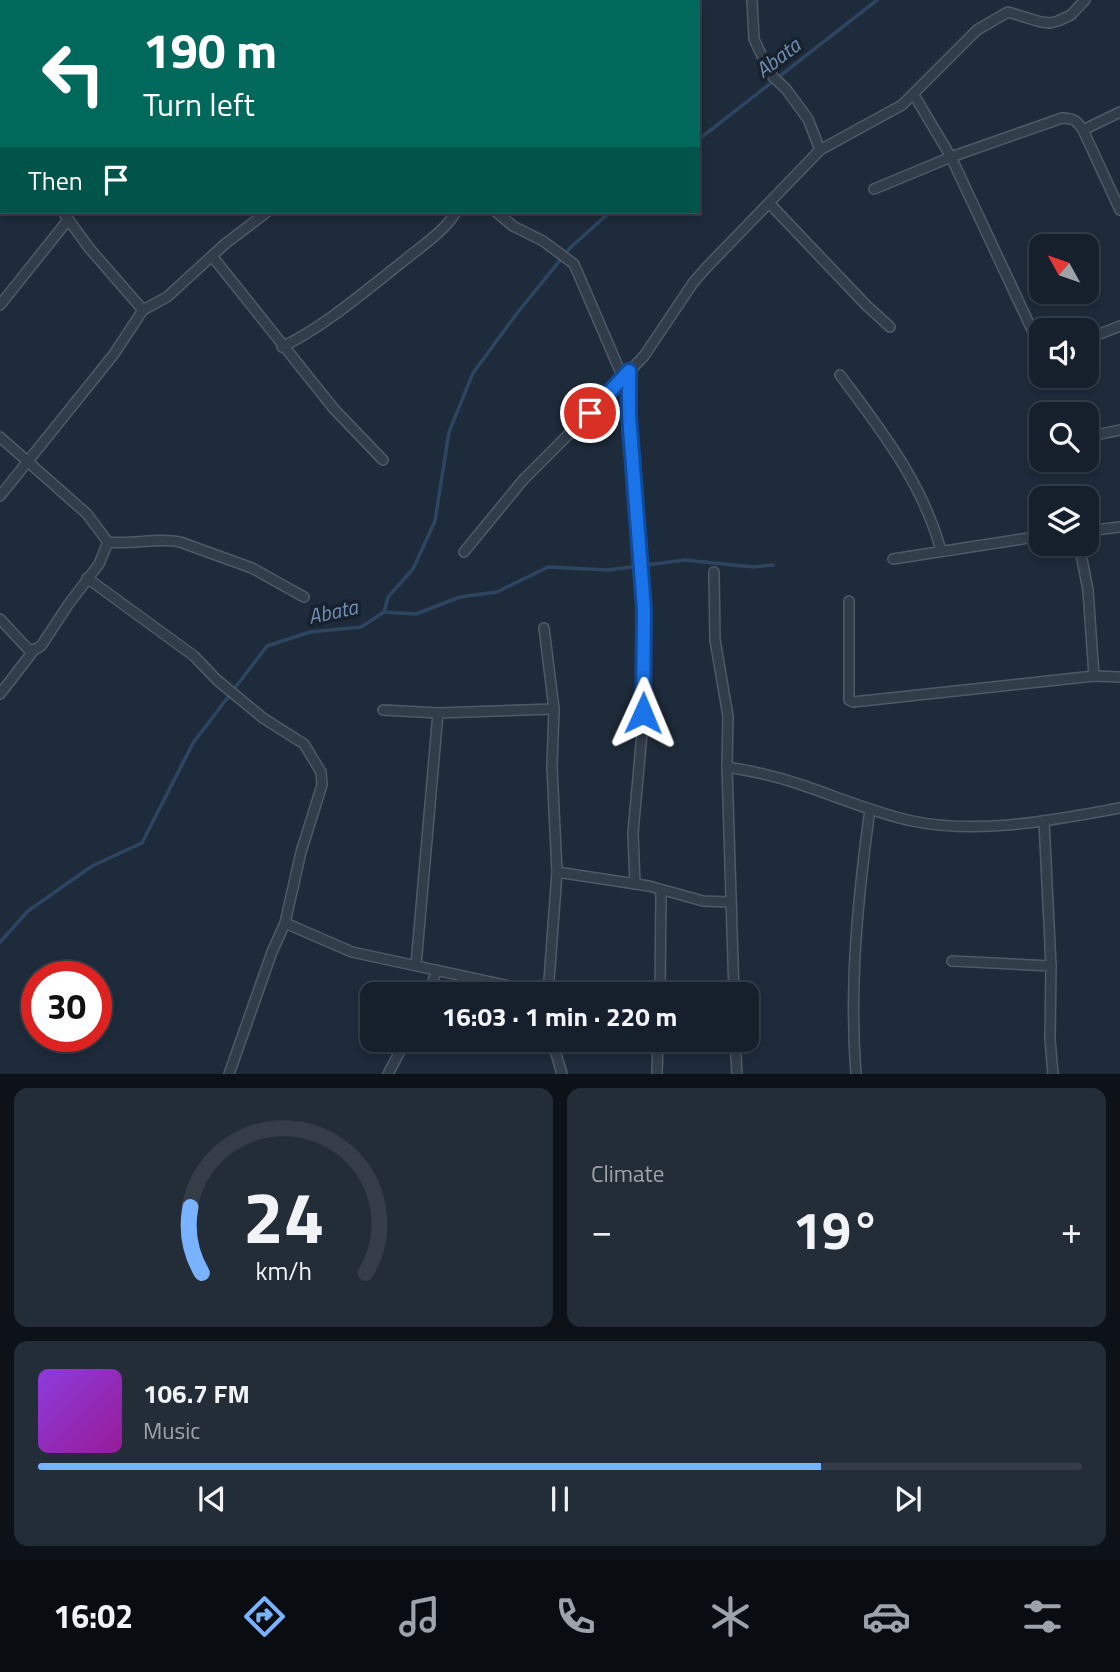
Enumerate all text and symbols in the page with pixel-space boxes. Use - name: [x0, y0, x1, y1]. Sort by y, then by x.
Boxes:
- text: 190 m: [143, 12, 277, 87]
- icon: left: [28, 28, 119, 119]
- water label: Abata: [748, 28, 808, 85]
- text: Turn left: [143, 80, 255, 128]
- text: Then: [28, 161, 83, 200]
- icon: arrive: [97, 161, 135, 199]
- north arrow: [1029, 234, 1099, 304]
- map controls: [1029, 234, 1099, 556]
- button: sound: [1029, 318, 1099, 388]
- pin: [560, 383, 620, 443]
- icon: arrive: [571, 394, 609, 432]
- button: search: [1029, 402, 1099, 472]
- button: layers: [1029, 486, 1099, 556]
- water label: Abata: [305, 590, 362, 632]
- position arrow: [606, 676, 680, 750]
- speed limit sign: 30: [21, 961, 112, 1052]
- text: 16:03 · 1 min · 220 m: [442, 997, 677, 1036]
- text: Climate: [591, 1156, 664, 1191]
- text: 24: [243, 1162, 324, 1272]
- text: 19°: [793, 1190, 880, 1269]
- text: −: [591, 1201, 612, 1259]
- text: +: [1061, 1201, 1082, 1259]
- text: km/h: [255, 1252, 312, 1290]
- text: 106.7 FM: [143, 1374, 250, 1413]
- text: Music: [143, 1413, 200, 1448]
- icon: previous: [193, 1480, 231, 1518]
- icon: pause: [541, 1480, 579, 1518]
- icon: next: [889, 1480, 927, 1518]
- text: 16:02: [53, 1592, 133, 1640]
- icon: directions: [240, 1592, 289, 1641]
- icon: music: [395, 1592, 444, 1641]
- icon: phone: [551, 1592, 600, 1641]
- icon: climate: [706, 1592, 755, 1641]
- icon: car: [862, 1592, 911, 1641]
- icon: filters: [1018, 1592, 1067, 1641]

